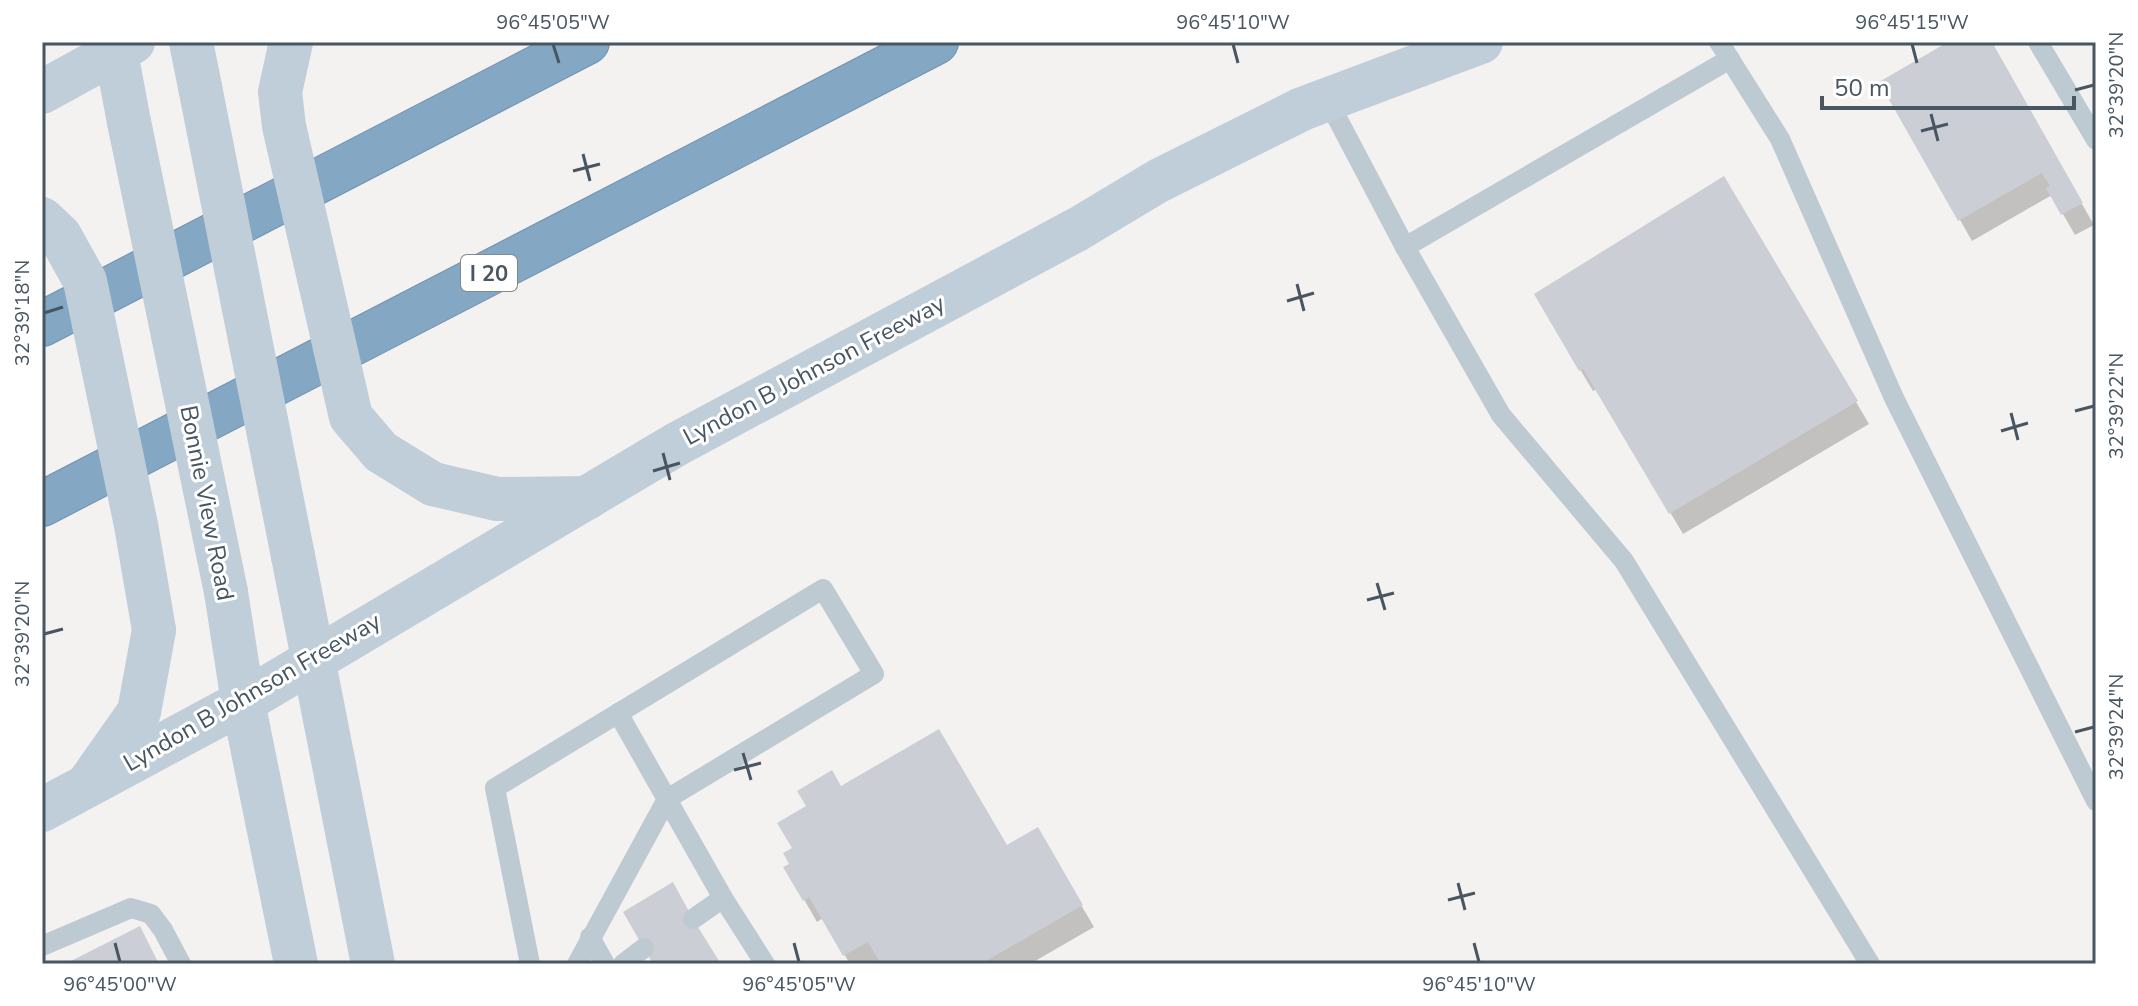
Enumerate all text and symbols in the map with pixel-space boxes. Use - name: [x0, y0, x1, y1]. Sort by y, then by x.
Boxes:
- text: 96°45'05"W: [496, 9, 610, 36]
- text: 96°45'10"W: [1176, 9, 1290, 36]
- text: 96°45'15"W: [1855, 9, 1969, 36]
- text: 32°39'20"N: [2103, 32, 2130, 138]
- scale bar: [1822, 60, 2074, 110]
- text: 50 m: [1834, 72, 1890, 104]
- road number: I 20: [461, 255, 517, 291]
- text: 32°39'18"N: [9, 260, 36, 366]
- street label: Lyndon B Johnson Freeway: [677, 287, 951, 453]
- text: 32°39'22"N: [2103, 353, 2130, 459]
- street label: Bonnie View Road: [172, 403, 242, 603]
- text: 32°39'20"N: [9, 581, 36, 687]
- street label: Lyndon B Johnson Freeway: [117, 605, 387, 779]
- text: 32°39'24"N: [2103, 674, 2130, 780]
- text: 96°45'00"W: [63, 971, 177, 998]
- text: 96°45'05"W: [742, 971, 856, 998]
- text: 96°45'10"W: [1422, 971, 1536, 998]

